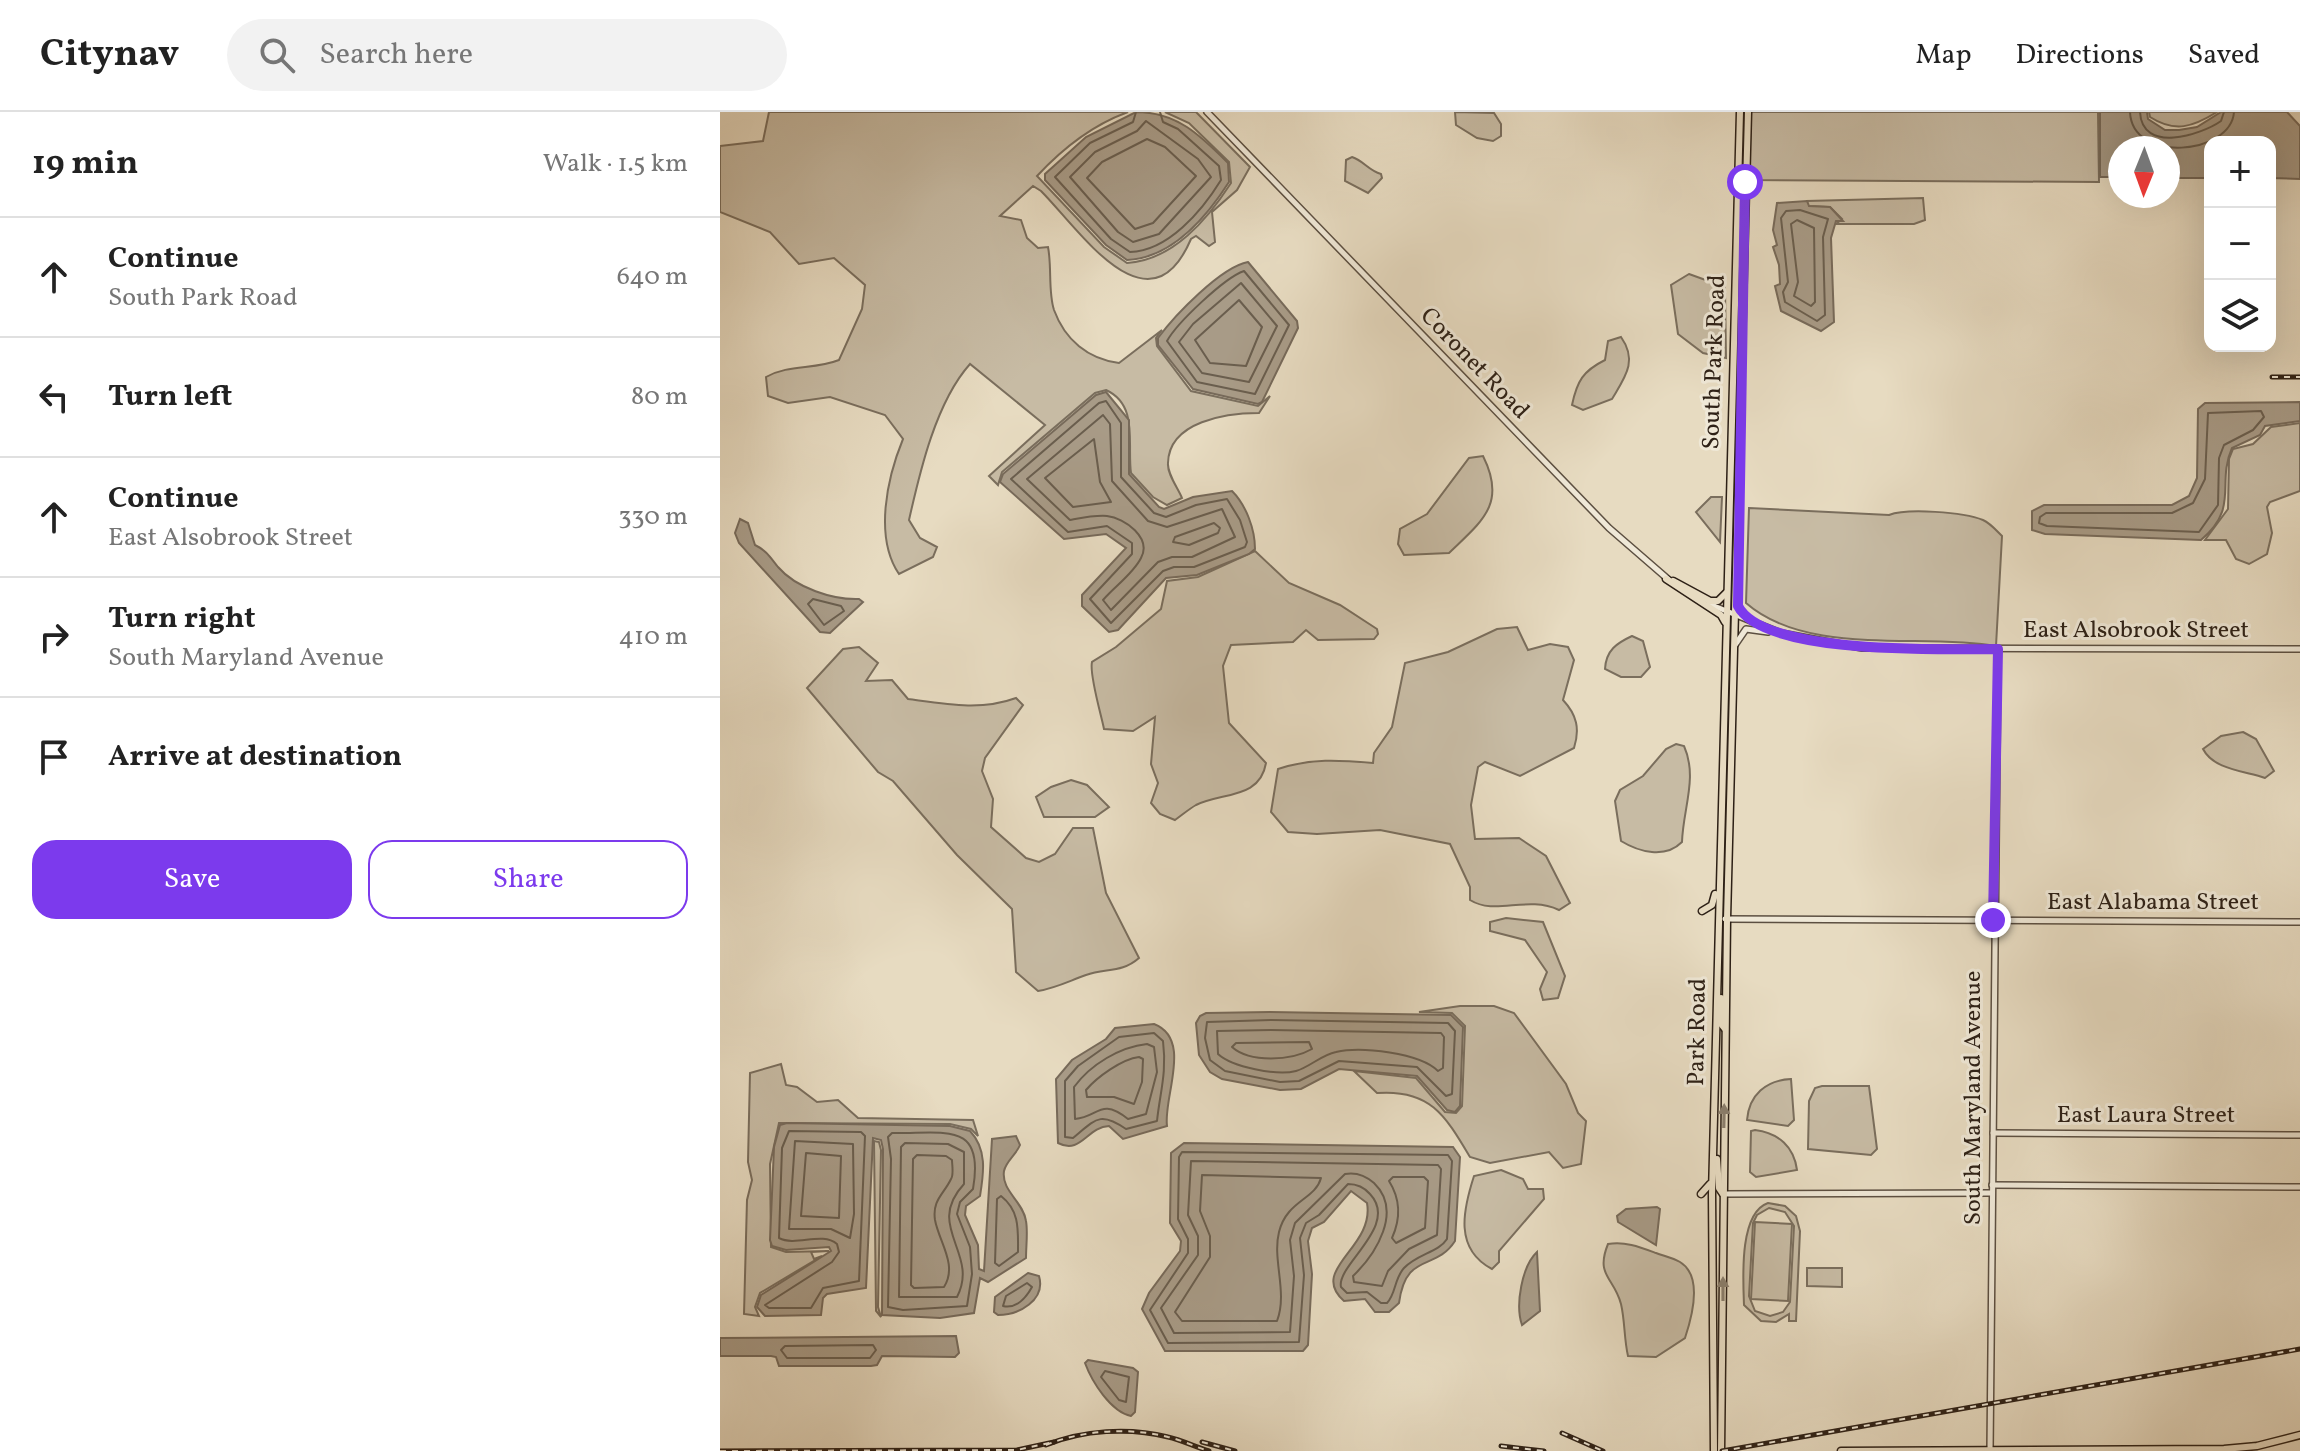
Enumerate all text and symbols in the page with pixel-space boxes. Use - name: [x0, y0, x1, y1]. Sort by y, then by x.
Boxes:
- search box: [227, 19, 787, 91]
- text: Citynav: [40, 29, 179, 82]
- icon: search: [255, 33, 299, 77]
- text: Search here: [319, 34, 473, 76]
- text: Map: [1916, 36, 1972, 75]
- text: Directions: [2016, 36, 2144, 75]
- text: Saved: [2188, 36, 2260, 75]
- north arrow: [2108, 136, 2180, 208]
- map controls: [2204, 136, 2276, 352]
- button: +: [2204, 136, 2276, 208]
- text: 19 min: [32, 141, 139, 188]
- text: Walk · 1.5 km: [543, 146, 688, 182]
- route start: [1727, 164, 1763, 200]
- button: −: [2204, 208, 2276, 280]
- text: Continue: [108, 238, 239, 280]
- icon: ahead: [32, 255, 76, 299]
- text: 640 m: [617, 259, 688, 295]
- street label: South Park Road: [1695, 274, 1735, 450]
- text: South Park Road: [108, 280, 298, 316]
- button: layers: [2204, 280, 2276, 352]
- street label: Coronet Road: [1412, 300, 1536, 428]
- icon: left: [32, 375, 76, 419]
- text: Turn left: [108, 376, 232, 418]
- text: 80 m: [631, 379, 688, 415]
- text: Continue: [108, 478, 239, 520]
- icon: ahead: [32, 495, 76, 539]
- text: 330 m: [618, 499, 688, 535]
- text: East Alsobrook Street: [108, 520, 353, 556]
- text: Turn right: [108, 598, 256, 640]
- street label: East Alsobrook Street: [2023, 614, 2249, 648]
- icon: right: [32, 615, 76, 659]
- text: 410 m: [619, 619, 688, 655]
- text: South Maryland Avenue: [108, 640, 384, 676]
- icon: arrive: [32, 735, 76, 779]
- text: Arrive at destination: [108, 736, 402, 778]
- button: Save: [32, 840, 352, 919]
- button: Share: [368, 840, 688, 919]
- street label: East Alabama Street: [2047, 886, 2259, 920]
- route end: [1975, 902, 2011, 938]
- street label: South Maryland Avenue: [1957, 971, 1991, 1225]
- street label: Park Road: [1680, 978, 1716, 1086]
- street label: East Laura Street: [2057, 1099, 2235, 1133]
- one-way arrow: [1718, 1103, 1730, 1128]
- one-way arrow: [1717, 1276, 1729, 1301]

